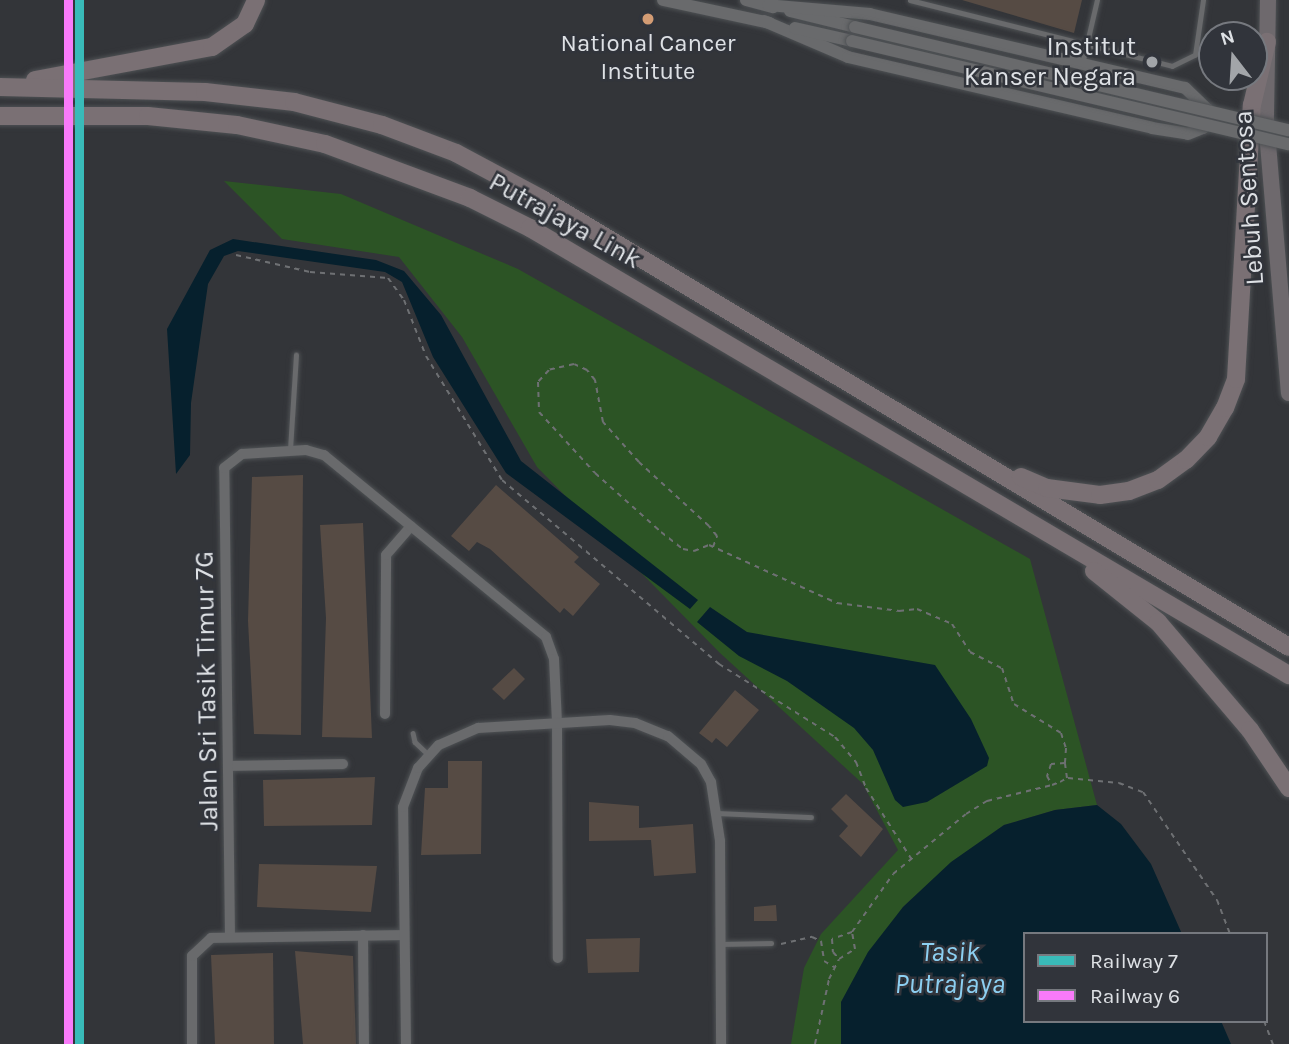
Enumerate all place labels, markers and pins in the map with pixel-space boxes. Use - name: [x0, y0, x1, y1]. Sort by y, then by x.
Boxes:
- marker: National Cancer Institute: [641, 12, 655, 26]
- place label: National Cancer Institute: [561, 30, 735, 86]
- place label: Institut Kanser Negara: [964, 31, 1136, 92]
- marker: Institut Kanser Negara: [1142, 52, 1162, 72]

